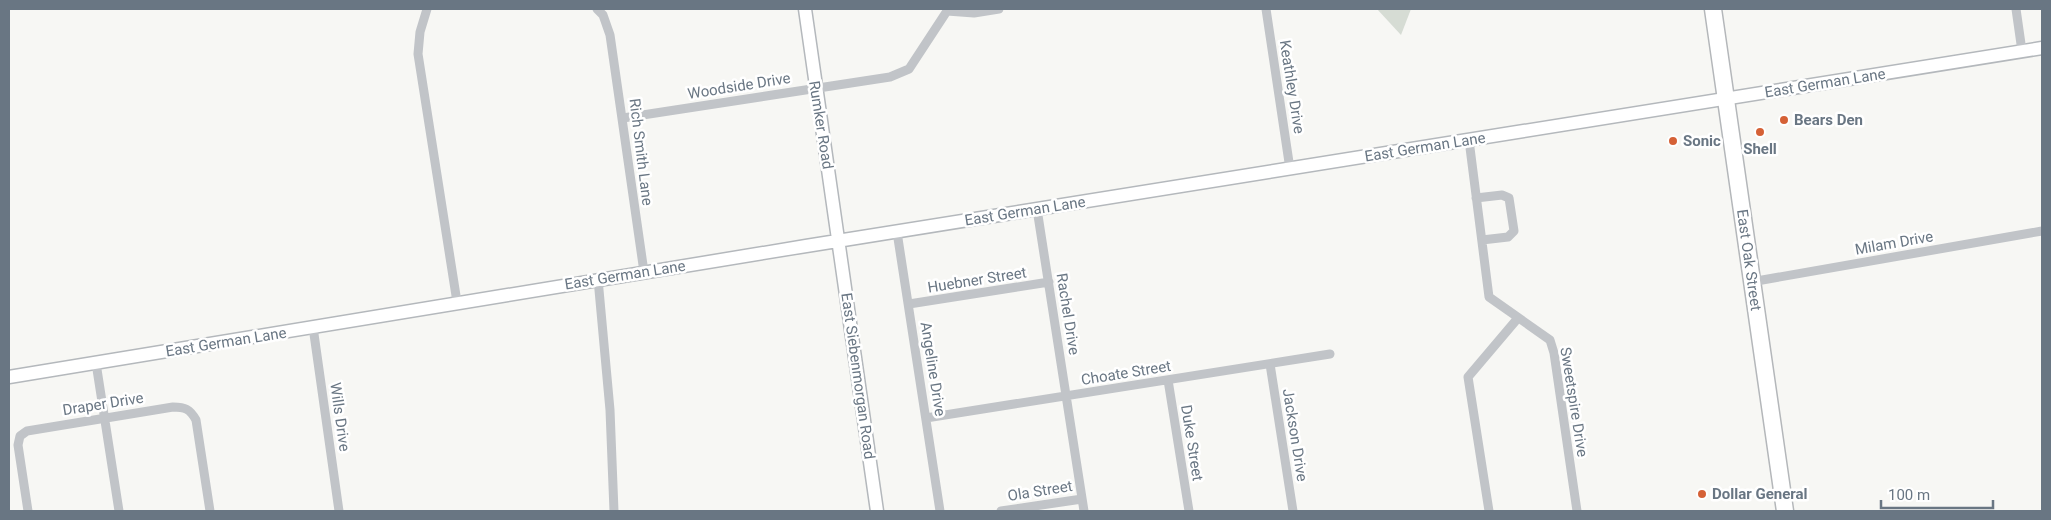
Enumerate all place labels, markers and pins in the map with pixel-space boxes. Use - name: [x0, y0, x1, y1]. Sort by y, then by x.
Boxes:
- place label: Bears Den: [1794, 111, 1863, 129]
- marker: Bears Den: [1778, 114, 1790, 126]
- marker: Shell: [1754, 126, 1766, 138]
- place label: Sonic: [1683, 132, 1721, 150]
- marker: Sonic: [1667, 135, 1679, 147]
- place label: Shell: [1743, 140, 1777, 158]
- place label: Dollar General: [1712, 485, 1808, 503]
- marker: Dollar General: [1696, 488, 1708, 500]

